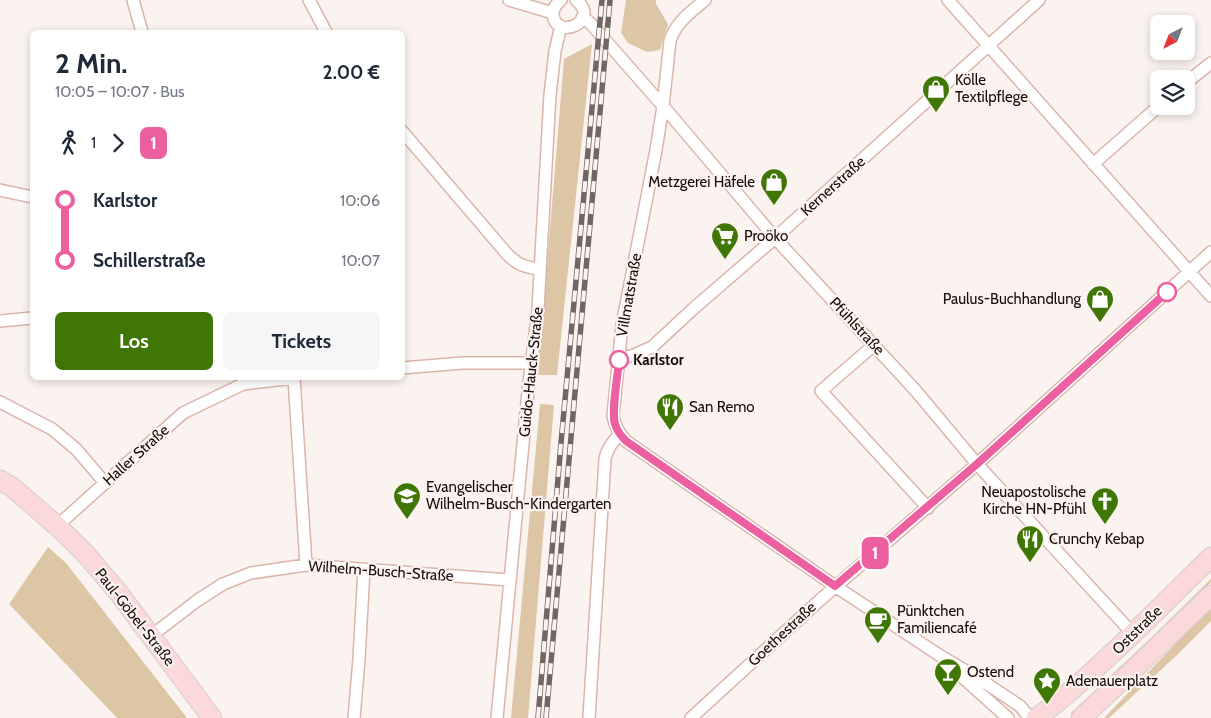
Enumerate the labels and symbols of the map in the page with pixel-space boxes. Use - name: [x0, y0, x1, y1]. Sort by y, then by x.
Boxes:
- north arrow: [1150, 15, 1195, 60]
- place label: Kölle Textilpflege: [955, 71, 1028, 106]
- shop icon: Kölle Textilpflege: [921, 74, 951, 113]
- street label: Kernerstraße: [797, 152, 869, 220]
- shop icon: Metzgerei Häfele: [759, 167, 789, 206]
- place label: Metzgerei Häfele: [648, 173, 755, 191]
- supermarket icon: Proöko: [710, 221, 740, 260]
- place label: Proöko: [744, 227, 788, 245]
- street label: Villmatstraße: [613, 251, 645, 338]
- unlabelled marker: [1157, 282, 1177, 302]
- shop icon: Paulus-Buchhandlung: [1085, 284, 1115, 323]
- place label: Paulus-Buchhandlung: [943, 290, 1082, 308]
- street label: Pfühlstraße: [826, 293, 888, 359]
- street label: Guido-Hauck-Straße: [515, 306, 547, 438]
- marker: Karlstor: [609, 350, 629, 370]
- place label: Karlstor: [633, 351, 684, 369]
- restaurant icon: San Remo: [655, 392, 685, 431]
- place label: San Remo: [689, 398, 755, 416]
- street label: Haller Straße: [99, 421, 173, 489]
- place label: Evangelischer Wilhelm-Busch-Kindergarten: [426, 478, 612, 513]
- school or university icon: Evangelischer Wilhelm-Busch-Kindergarten: [392, 481, 422, 520]
- place label: Neuapostolische Kirche HN-Pfühl: [981, 483, 1086, 518]
- church icon: Neuapostolische Kirche HN-Pfühl: [1090, 486, 1120, 525]
- restaurant icon: Crunchy Kebap: [1015, 524, 1045, 563]
- place label: Crunchy Kebap: [1049, 530, 1144, 548]
- line badge: 1: [859, 537, 891, 569]
- street label: Wilhelm-Busch-Straße: [308, 557, 454, 585]
- street label: Paul-Göbel-Straße: [91, 565, 179, 670]
- street label: Goethestraße: [744, 598, 820, 670]
- place label: Pünktchen Familiencafé: [897, 602, 977, 637]
- street label: Oststraße: [1108, 602, 1166, 658]
- cafe icon: Pünktchen Familiencafé: [863, 605, 893, 644]
- bar icon: Ostend: [933, 657, 963, 696]
- place label: Ostend: [967, 663, 1014, 681]
- place icon: Adenauerplatz: [1032, 666, 1062, 705]
- place label: Adenauerplatz: [1066, 672, 1158, 690]

